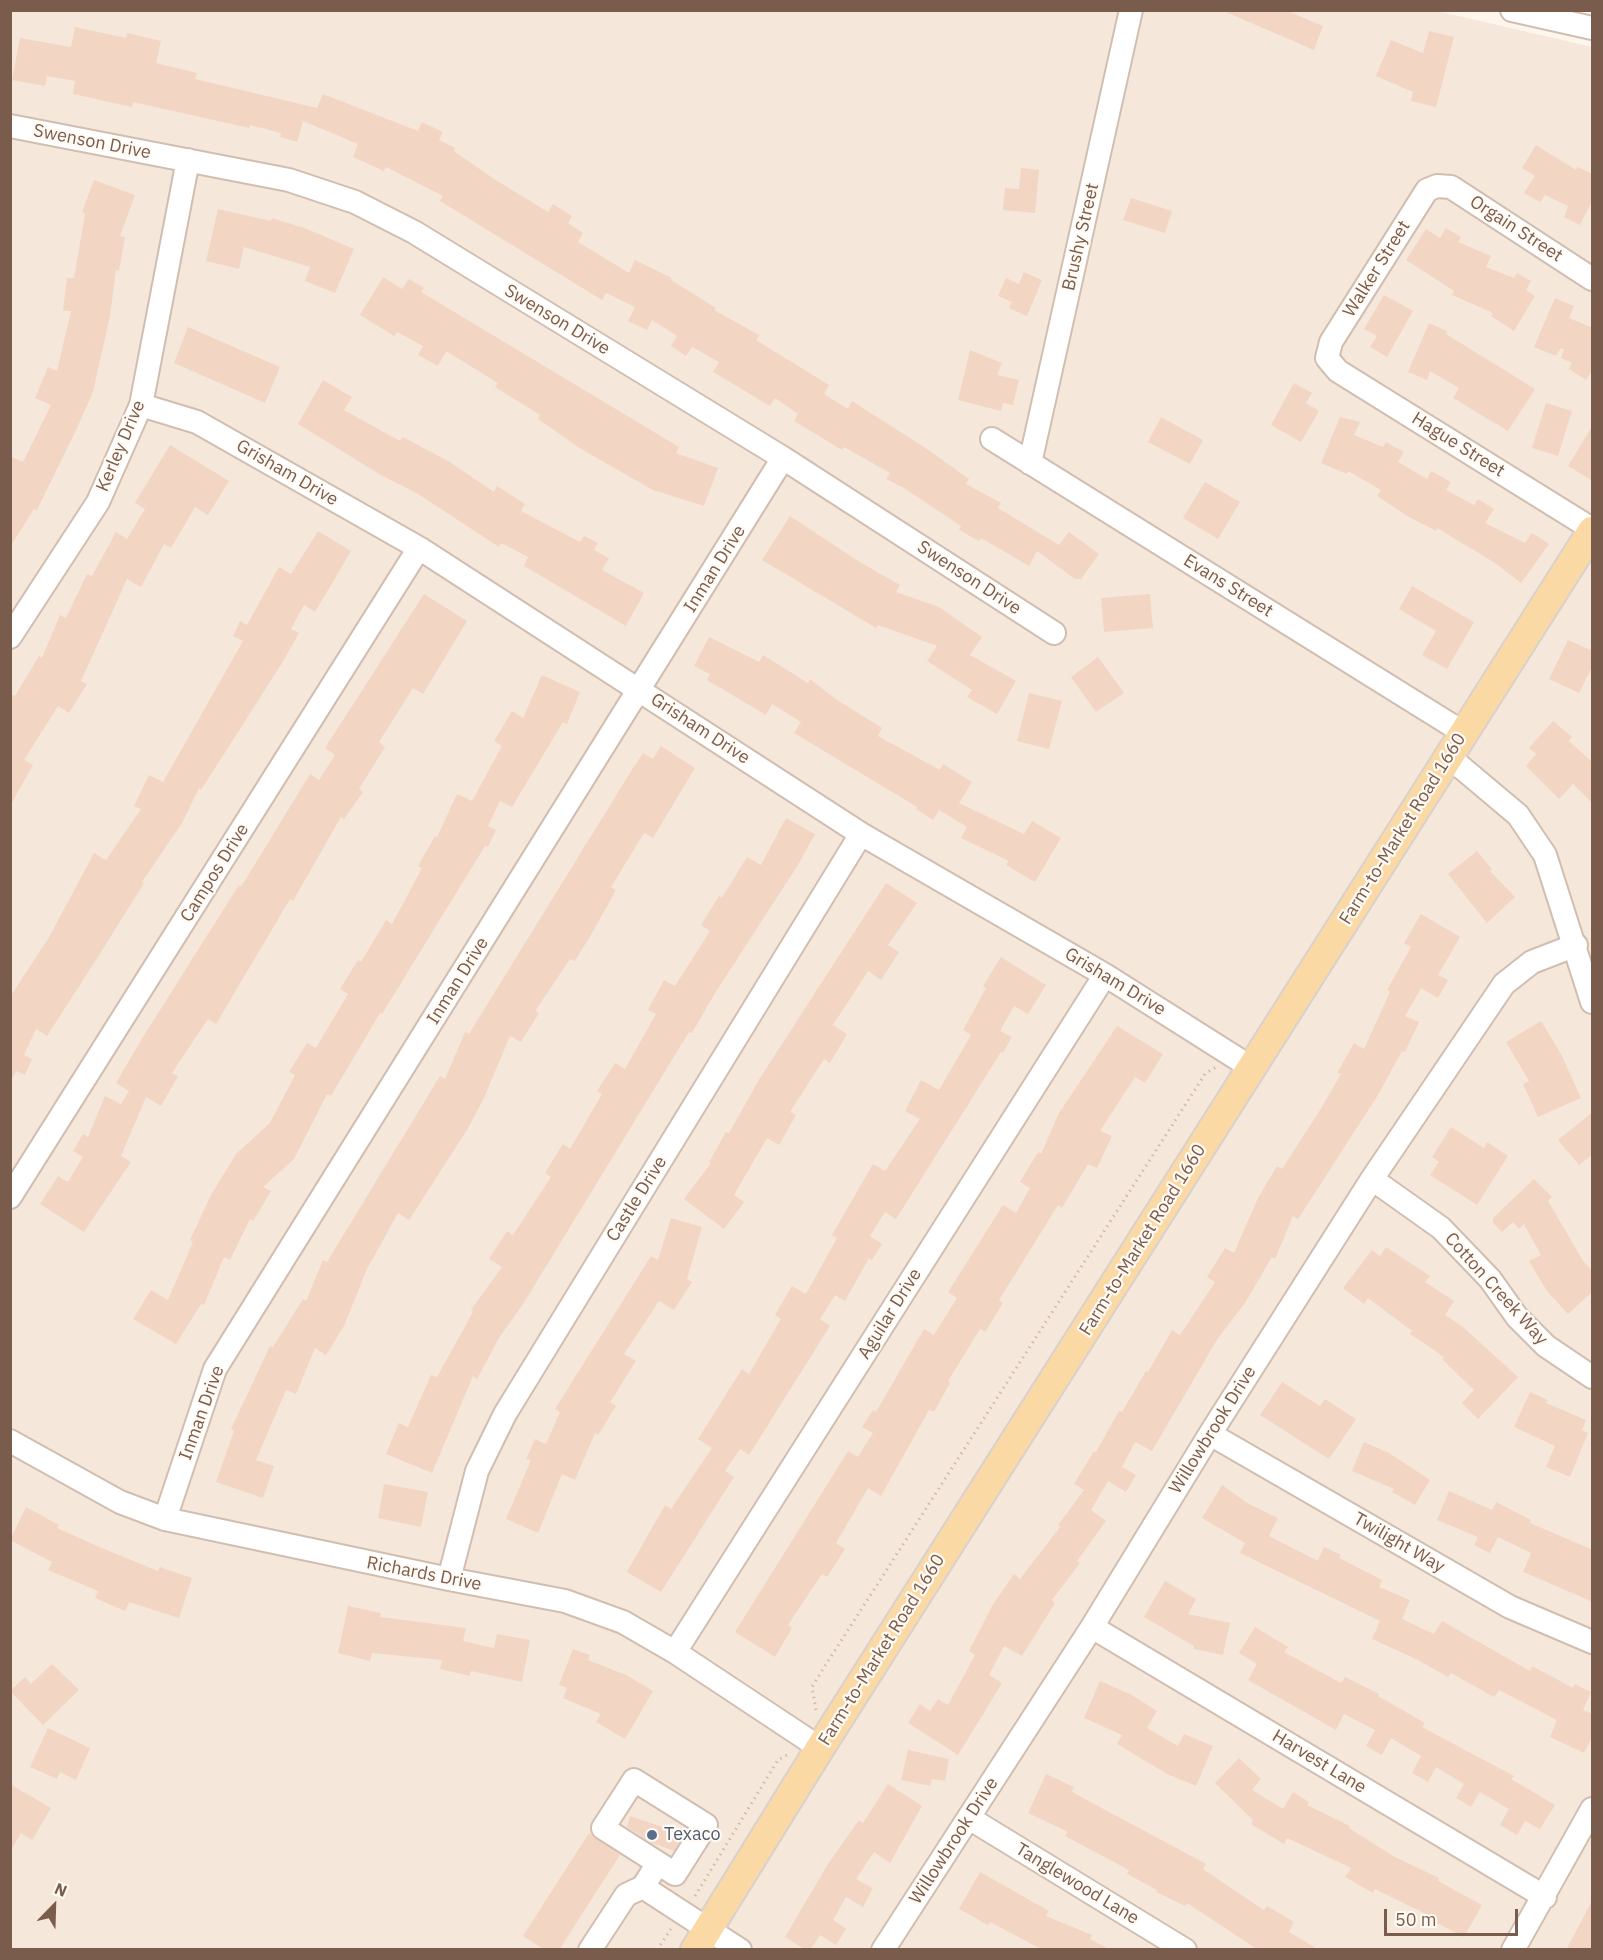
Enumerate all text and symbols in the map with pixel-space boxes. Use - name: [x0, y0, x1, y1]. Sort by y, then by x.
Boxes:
- street label: Swenson Drive: [31, 120, 153, 164]
- street label: Brushy Street: [1058, 181, 1104, 293]
- street label: Orgain Street: [1466, 191, 1566, 267]
- street label: Walker Street: [1339, 217, 1415, 321]
- street label: Swenson Drive: [500, 280, 614, 360]
- street label: Kerley Drive: [92, 397, 150, 495]
- street label: Hague Street: [1408, 408, 1508, 482]
- street label: Grisham Drive: [232, 435, 342, 511]
- street label: Inman Drive: [680, 521, 750, 617]
- street label: Swenson Drive: [913, 536, 1025, 620]
- street label: Evans Street: [1179, 550, 1277, 622]
- street label: Grisham Drive: [646, 689, 754, 769]
- street label: Farm-to-Market Road 1660: [1335, 729, 1471, 929]
- street label: Campos Drive: [176, 820, 254, 926]
- street label: Inman Drive: [423, 933, 493, 1029]
- street label: Grisham Drive: [1061, 943, 1169, 1021]
- street label: Farm-to-Market Road 1660: [1075, 1140, 1211, 1340]
- street label: Castle Drive: [602, 1152, 672, 1246]
- street label: Cotton Creek Way: [1440, 1228, 1552, 1350]
- street label: Aguilar Drive: [854, 1265, 926, 1363]
- street label: Willowbrook Drive: [1165, 1362, 1261, 1498]
- street label: Inman Drive: [175, 1363, 229, 1463]
- street label: Twilight Way: [1349, 1508, 1449, 1578]
- street label: Farm-to-Market Road 1660: [814, 1550, 950, 1750]
- street label: Richards Drive: [365, 1552, 483, 1596]
- street label: Harvest Lane: [1268, 1726, 1370, 1798]
- street label: Willowbrook Drive: [905, 1774, 1003, 1908]
- place label: Texaco: [664, 1824, 721, 1846]
- marker: Texaco: [645, 1828, 659, 1842]
- street label: Tanglewood Lane: [1011, 1839, 1143, 1929]
- north arrow: [24, 1876, 84, 1936]
- text: N: [52, 1878, 70, 1901]
- scale bar: [1387, 1897, 1520, 1935]
- text: 50 m: [1395, 1908, 1437, 1931]

